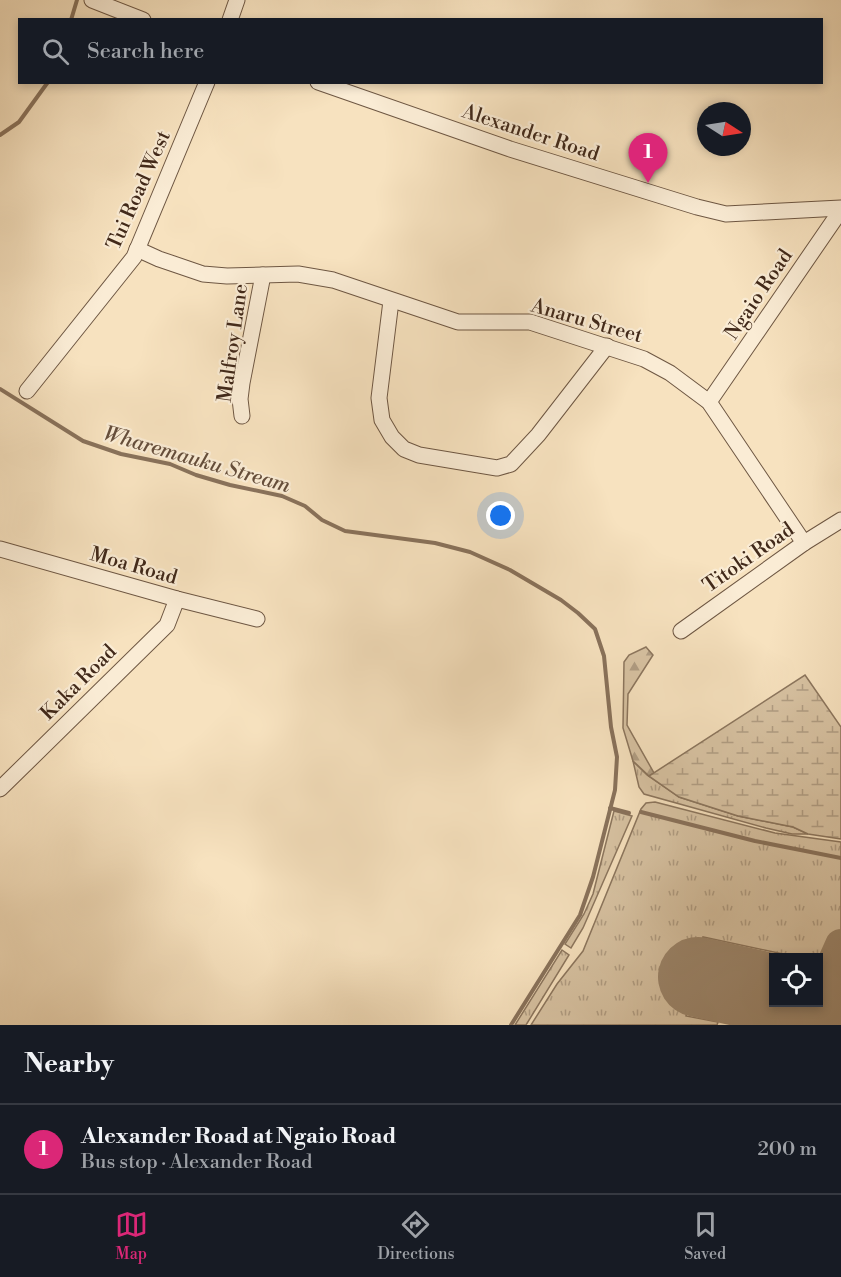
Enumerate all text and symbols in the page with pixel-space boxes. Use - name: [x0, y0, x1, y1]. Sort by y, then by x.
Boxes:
- search box: [18, 18, 823, 84]
- icon: search: [39, 35, 72, 68]
- text: Search here: [87, 38, 204, 65]
- street label: Alexander Road: [458, 99, 603, 168]
- north arrow: [697, 102, 751, 156]
- street label: Tui Road West: [102, 127, 177, 254]
- pin: 1: [628, 134, 668, 183]
- street label: Ngaio Road: [720, 244, 799, 345]
- street label: Malfroy Lane: [213, 282, 254, 404]
- street label: Anaru Street: [527, 293, 645, 349]
- water label: Wharemauku Stream: [100, 421, 294, 499]
- your location: [486, 501, 515, 530]
- street label: Titoki Road: [698, 517, 800, 599]
- street label: Moa Road: [87, 542, 181, 591]
- street label: Kaka Road: [36, 639, 123, 726]
- map controls: [769, 953, 823, 1007]
- button: locate: [769, 953, 823, 1007]
- text: Nearby: [24, 1048, 114, 1080]
- text: Alexander Road at Ngaio Road: [81, 1123, 396, 1150]
- text: 1: [39, 1137, 48, 1162]
- text: 200 m: [757, 1137, 817, 1162]
- text: Bus stop · Alexander Road: [81, 1150, 312, 1175]
- tab: Map: [115, 1208, 148, 1264]
- tab: Directions: [377, 1208, 455, 1264]
- tab: Saved: [684, 1208, 726, 1264]

